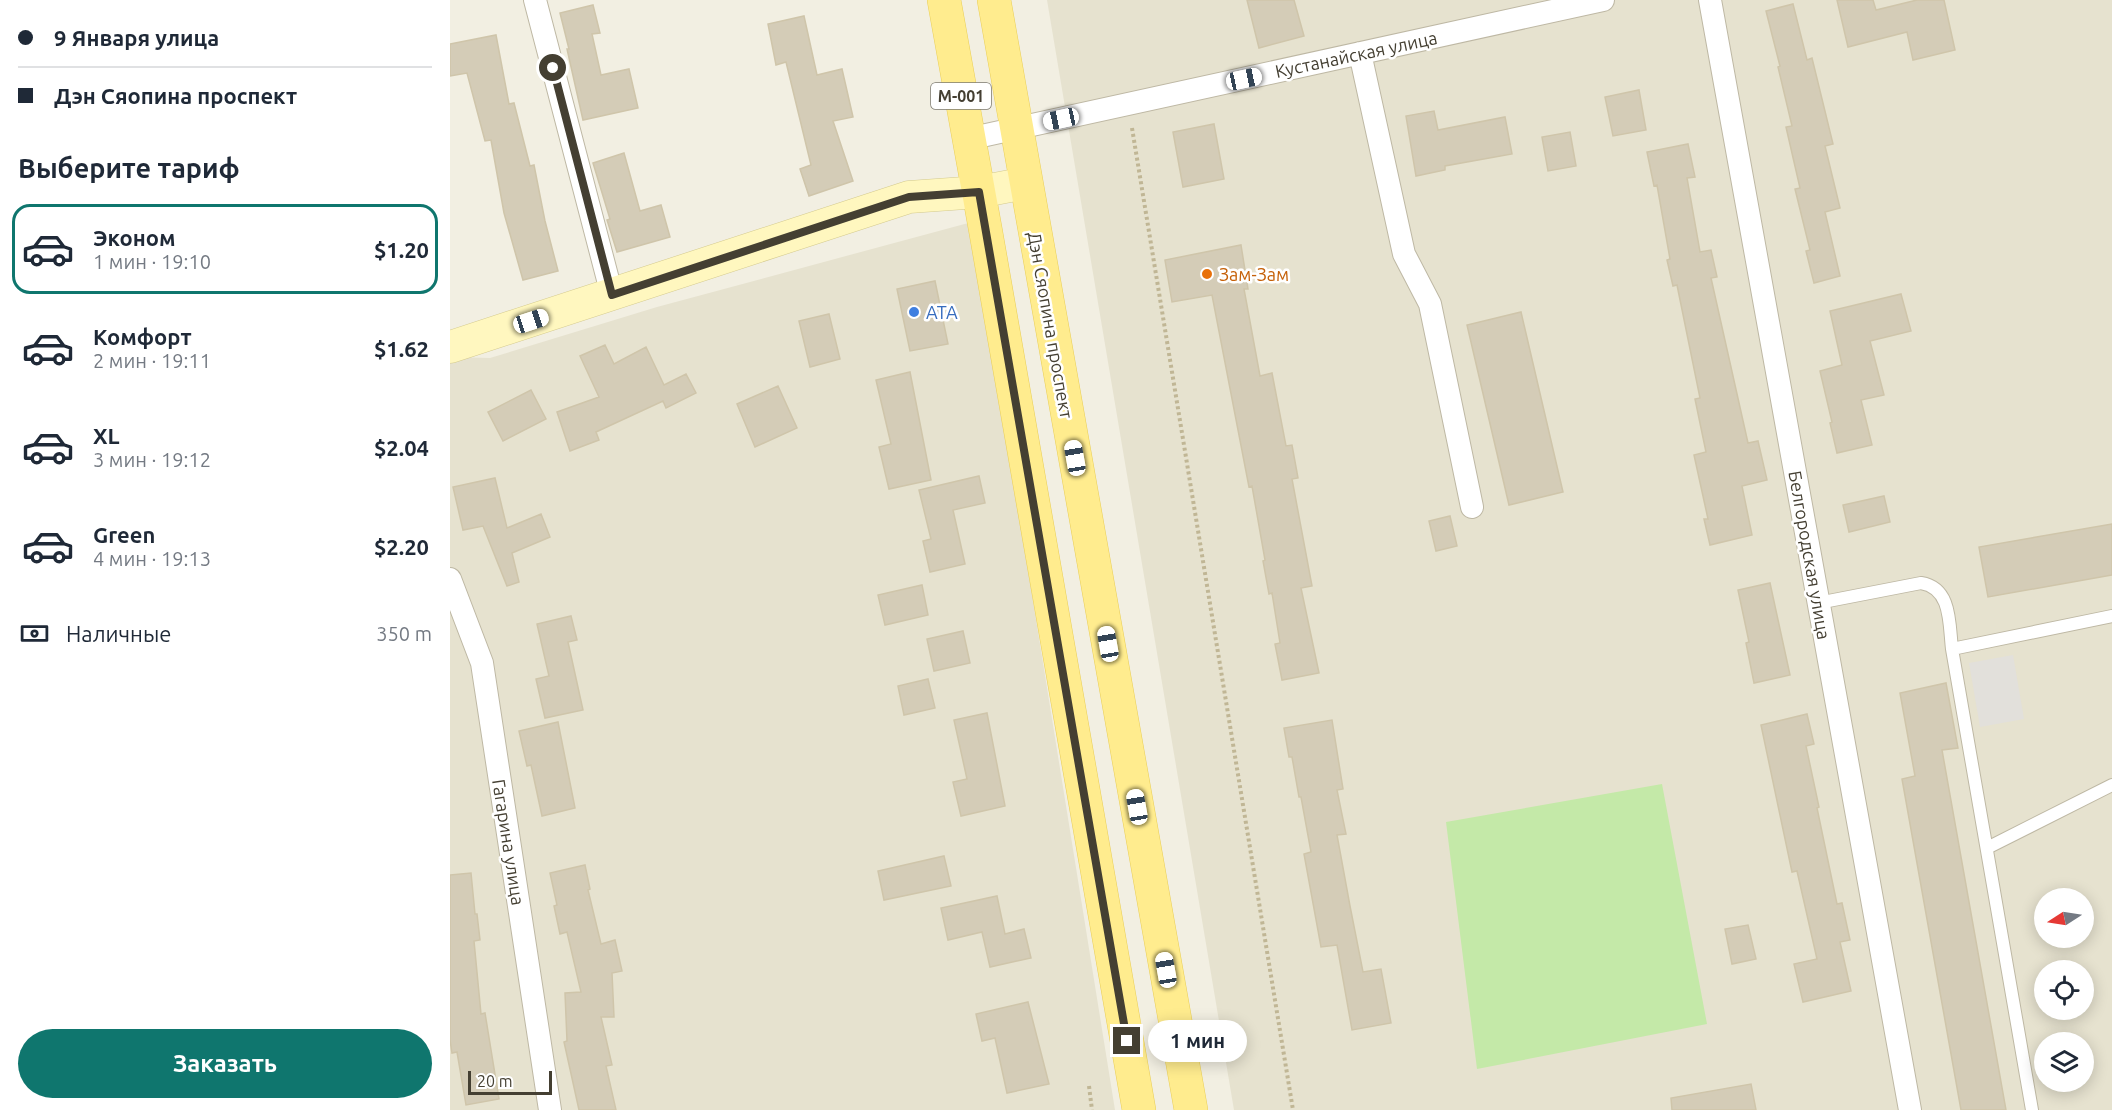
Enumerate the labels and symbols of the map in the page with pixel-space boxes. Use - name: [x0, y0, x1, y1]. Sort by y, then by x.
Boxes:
- street label: Кустанайская улица: [1273, 27, 1439, 81]
- route start: [539, 54, 566, 81]
- car: [1225, 66, 1263, 92]
- road number: M-001: [931, 83, 991, 109]
- car: [1042, 106, 1080, 132]
- street label: Дэн Сяопина проспект: [1025, 230, 1077, 420]
- place label: Зам-Зам: [1219, 264, 1289, 284]
- marker: Зам-Зам: [1200, 267, 1214, 281]
- place label: АТА: [926, 302, 958, 322]
- marker: АТА: [907, 305, 921, 319]
- car: [511, 307, 551, 335]
- car: [1063, 439, 1087, 477]
- street label: Белгородская улица: [1785, 469, 1835, 641]
- car: [1096, 625, 1120, 663]
- street label: Гагарина улица: [489, 777, 529, 907]
- car: [1125, 788, 1149, 826]
- north arrow: [2034, 888, 2094, 948]
- car: [1154, 951, 1178, 989]
- callout: 1 мин: [1148, 1020, 1247, 1062]
- route end: [1113, 1027, 1140, 1054]
- scale bar: [468, 1068, 552, 1096]

